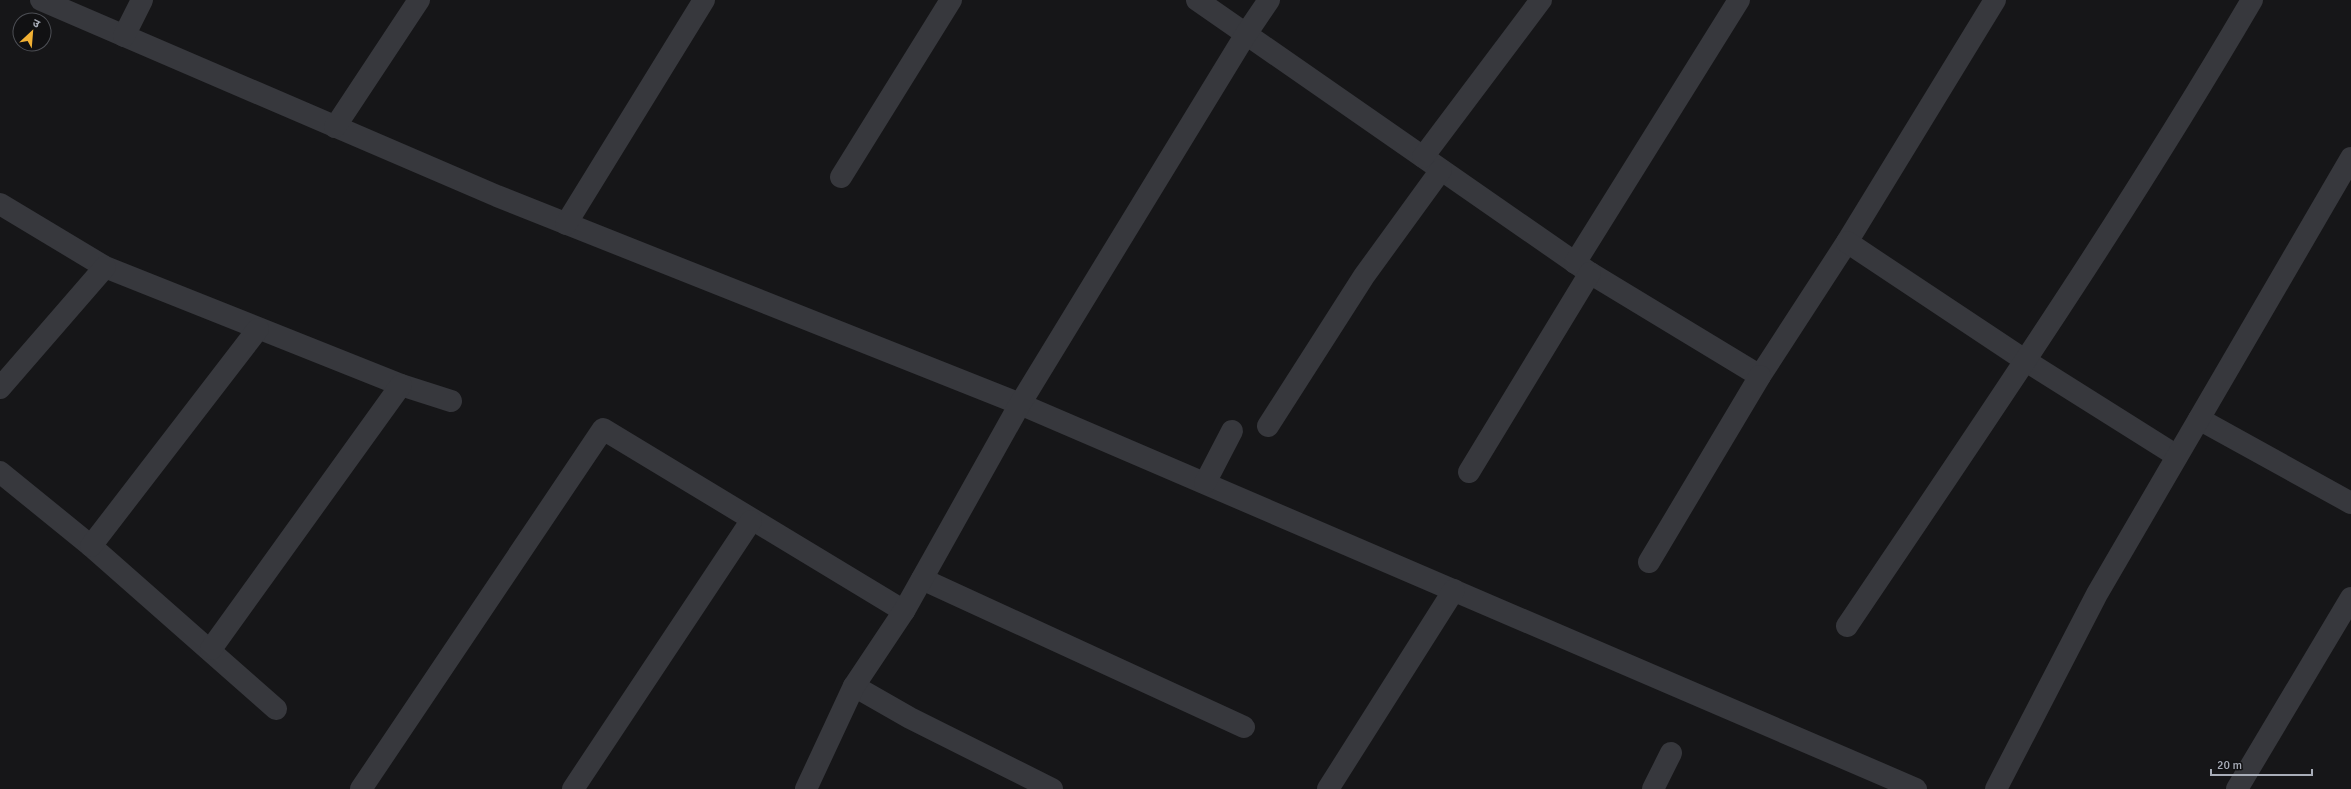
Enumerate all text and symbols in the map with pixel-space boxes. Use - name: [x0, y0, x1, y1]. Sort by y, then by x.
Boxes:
- north arrow: [12, 12, 52, 52]
- text: उ: [30, 16, 42, 31]
- scale bar: [2211, 751, 2312, 777]
- text: 20 m: [2217, 758, 2242, 773]

